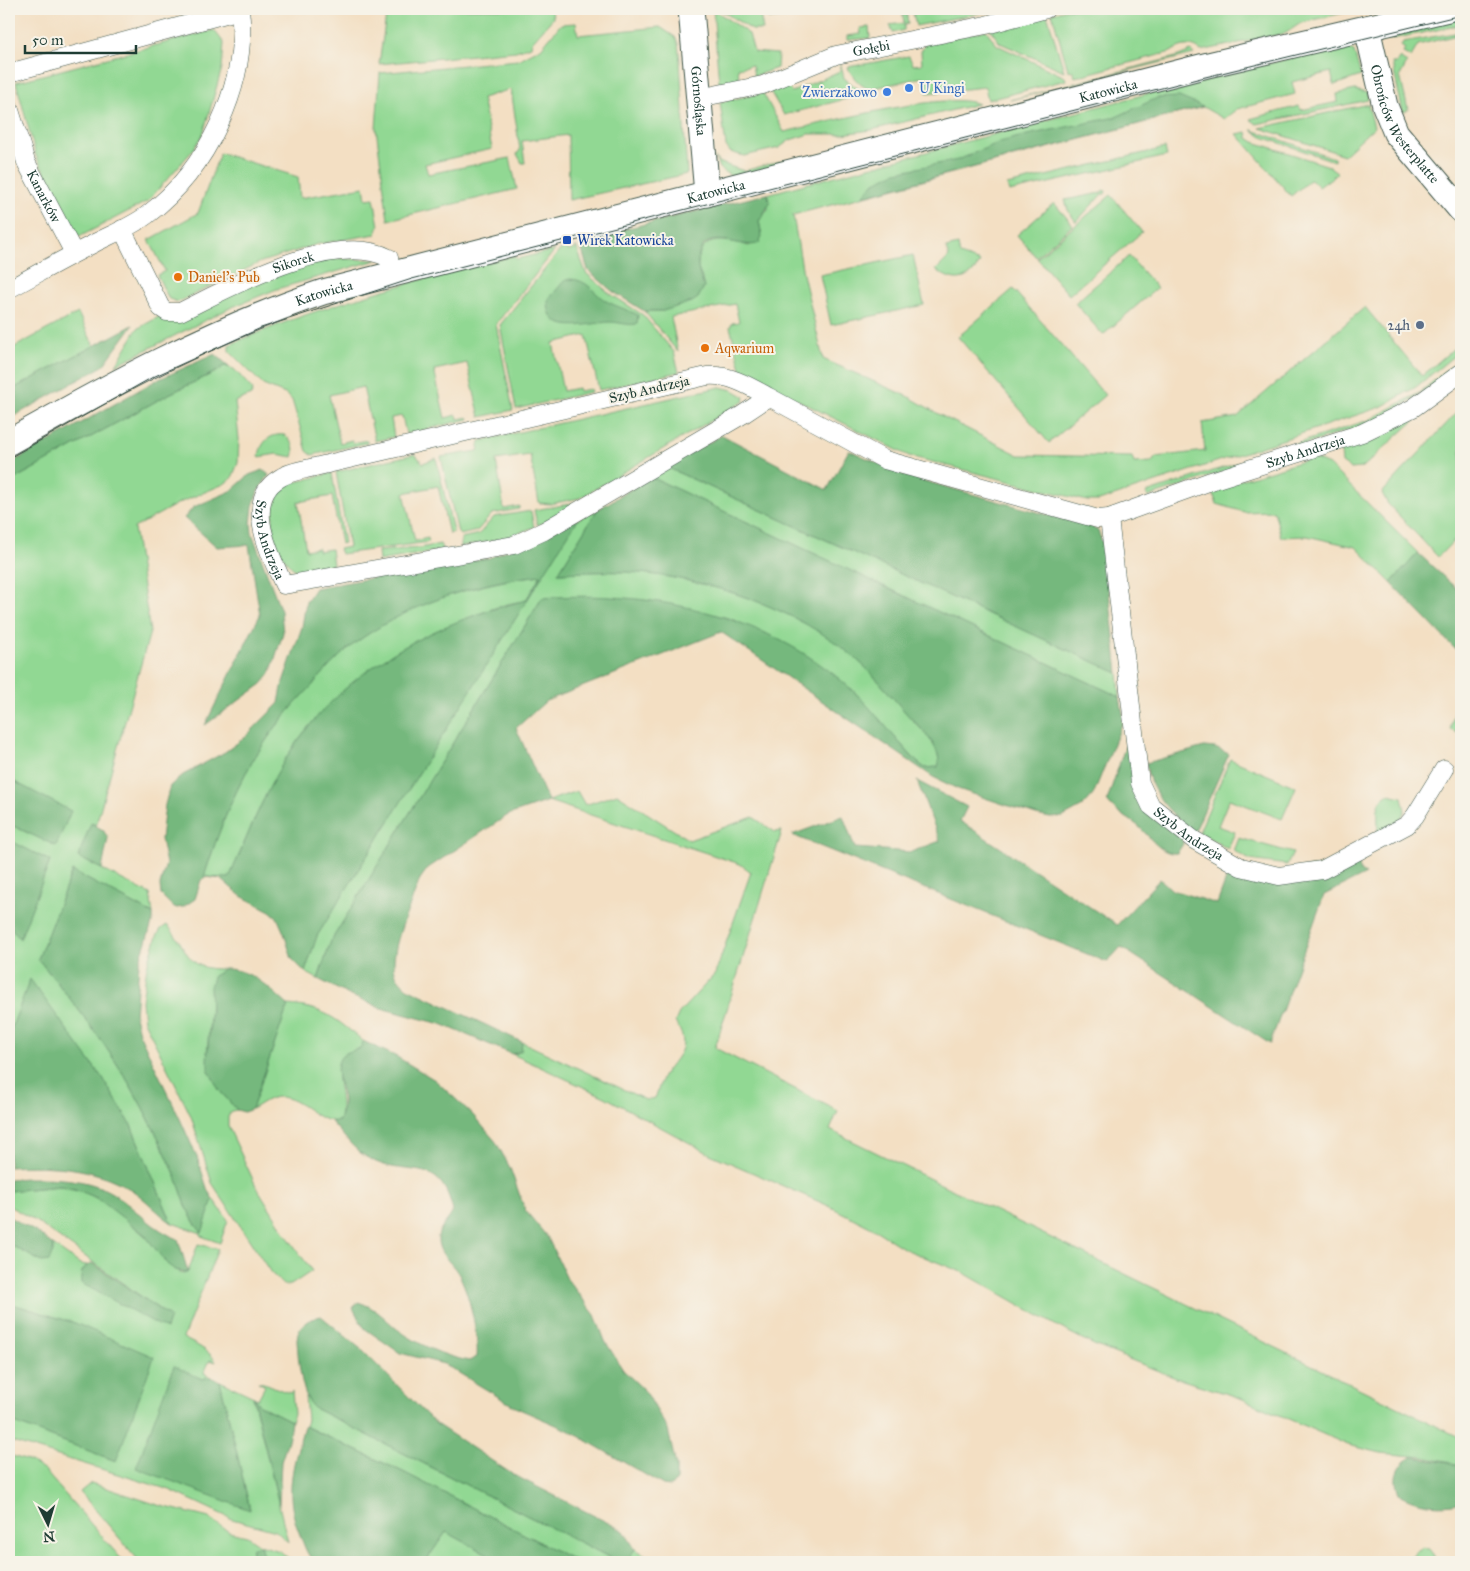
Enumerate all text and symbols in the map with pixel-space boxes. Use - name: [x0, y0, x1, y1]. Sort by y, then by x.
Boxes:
- scale bar: [25, 22, 136, 54]
- text: 50 m: [32, 31, 64, 49]
- street label: Gołębi: [851, 36, 891, 60]
- street label: Obrońców Westerplatte: [1367, 63, 1443, 187]
- street label: Górnośląska: [687, 65, 710, 136]
- street label: Katowicka: [1077, 76, 1139, 107]
- place label: U Kingi: [919, 80, 965, 97]
- marker: U Kingi: [903, 82, 915, 94]
- place label: Zwierzakowo: [802, 84, 877, 101]
- marker: Zwierzakowo: [881, 86, 893, 98]
- street label: Kanarków: [23, 167, 65, 226]
- street label: Katowicka: [685, 176, 747, 207]
- place label: Wirek Katowicka: [577, 232, 674, 249]
- marker: Wirek Katowicka: [561, 234, 573, 246]
- street label: Sikorek: [270, 248, 316, 277]
- place label: Daniel's Pub: [188, 269, 260, 286]
- marker: Daniel's Pub: [172, 271, 184, 283]
- street label: Katowicka: [293, 277, 354, 310]
- place label: 24h: [1388, 317, 1410, 334]
- marker: 24h: [1414, 319, 1426, 331]
- place label: Aqwarium: [714, 340, 775, 358]
- marker: Aqwarium: [699, 342, 711, 354]
- street label: Szyb Andrzeja: [607, 372, 691, 407]
- street label: Szyb Andrzeja: [1264, 431, 1347, 472]
- street label: Szyb Andrzeja: [252, 499, 288, 582]
- street label: Szyb Andrzeja: [1150, 803, 1226, 864]
- north arrow: [22, 1498, 72, 1548]
- text: N: [42, 1527, 56, 1545]

